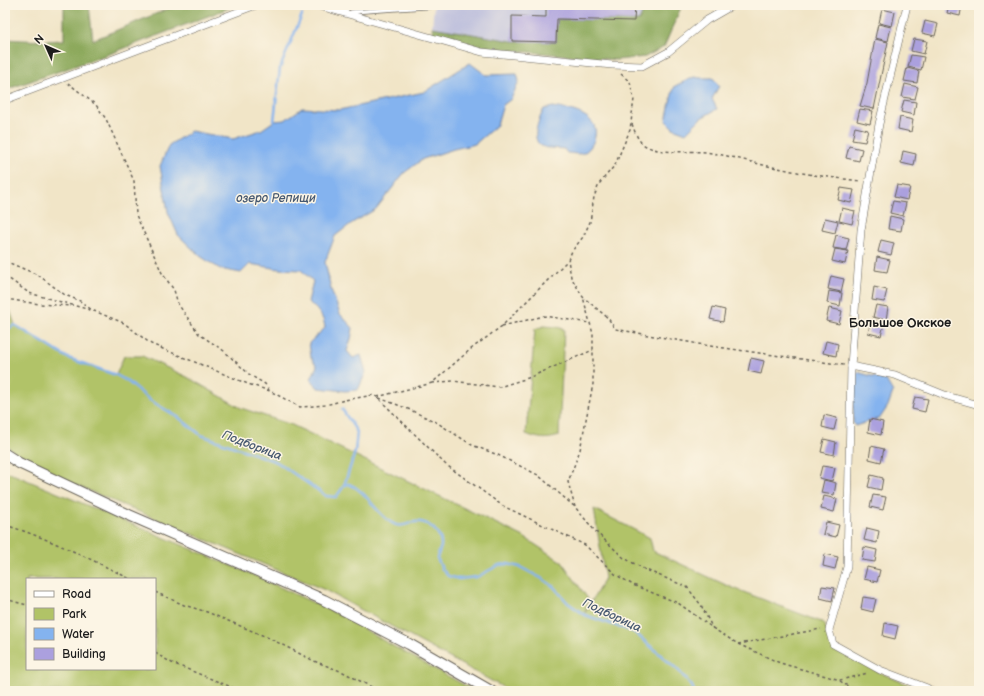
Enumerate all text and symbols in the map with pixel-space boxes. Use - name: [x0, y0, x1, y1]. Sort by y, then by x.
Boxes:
- north arrow: [26, 26, 66, 66]
- text: N: [32, 32, 47, 47]
- water label: озеро Репищи: [236, 191, 316, 206]
- district label: Большое Окское: [849, 315, 951, 331]
- water label: Подборица: [220, 427, 284, 464]
- legend: [26, 578, 156, 670]
- text: Road: [62, 587, 91, 602]
- water label: Подборица: [580, 595, 644, 636]
- text: Park: [62, 607, 86, 622]
- text: Water: [62, 627, 94, 642]
- text: Building: [62, 647, 106, 662]

